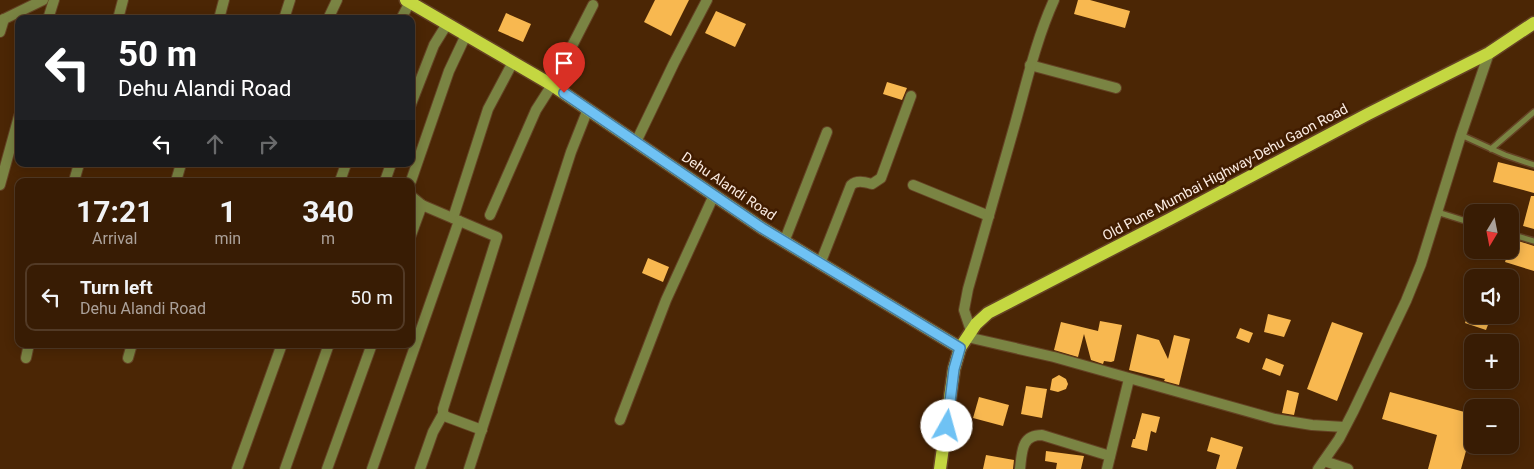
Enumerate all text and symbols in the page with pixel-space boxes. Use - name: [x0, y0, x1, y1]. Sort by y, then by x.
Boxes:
- text: 50 m: [118, 34, 197, 75]
- icon: left: [35, 35, 100, 100]
- pin: [543, 42, 585, 93]
- icon: arrive: [550, 49, 578, 77]
- text: Dehu Alandi Road: [118, 76, 291, 101]
- street label: Old Pune Mumbai Highway-Dehu Gaon Road: [1100, 100, 1350, 244]
- icon: left: [148, 130, 176, 158]
- icon: ahead: [201, 130, 229, 158]
- icon: right: [254, 130, 282, 158]
- street label: Dehu Alandi Road: [679, 149, 779, 223]
- text: 17:21: [76, 194, 153, 229]
- text: 1: [219, 194, 236, 229]
- text: 340: [302, 194, 354, 229]
- north arrow: [1464, 204, 1519, 259]
- map controls: [1464, 204, 1519, 454]
- text: Arrival: [92, 229, 137, 248]
- text: min: [214, 229, 241, 248]
- text: m: [321, 229, 335, 248]
- button: sound: [1464, 269, 1519, 324]
- text: Turn left: [80, 276, 153, 299]
- icon: left: [37, 283, 65, 311]
- text: 50 m: [350, 286, 393, 309]
- text: Dehu Alandi Road: [80, 299, 206, 318]
- button: +: [1464, 334, 1519, 389]
- position arrow: [920, 399, 972, 451]
- button: −: [1464, 399, 1519, 454]

